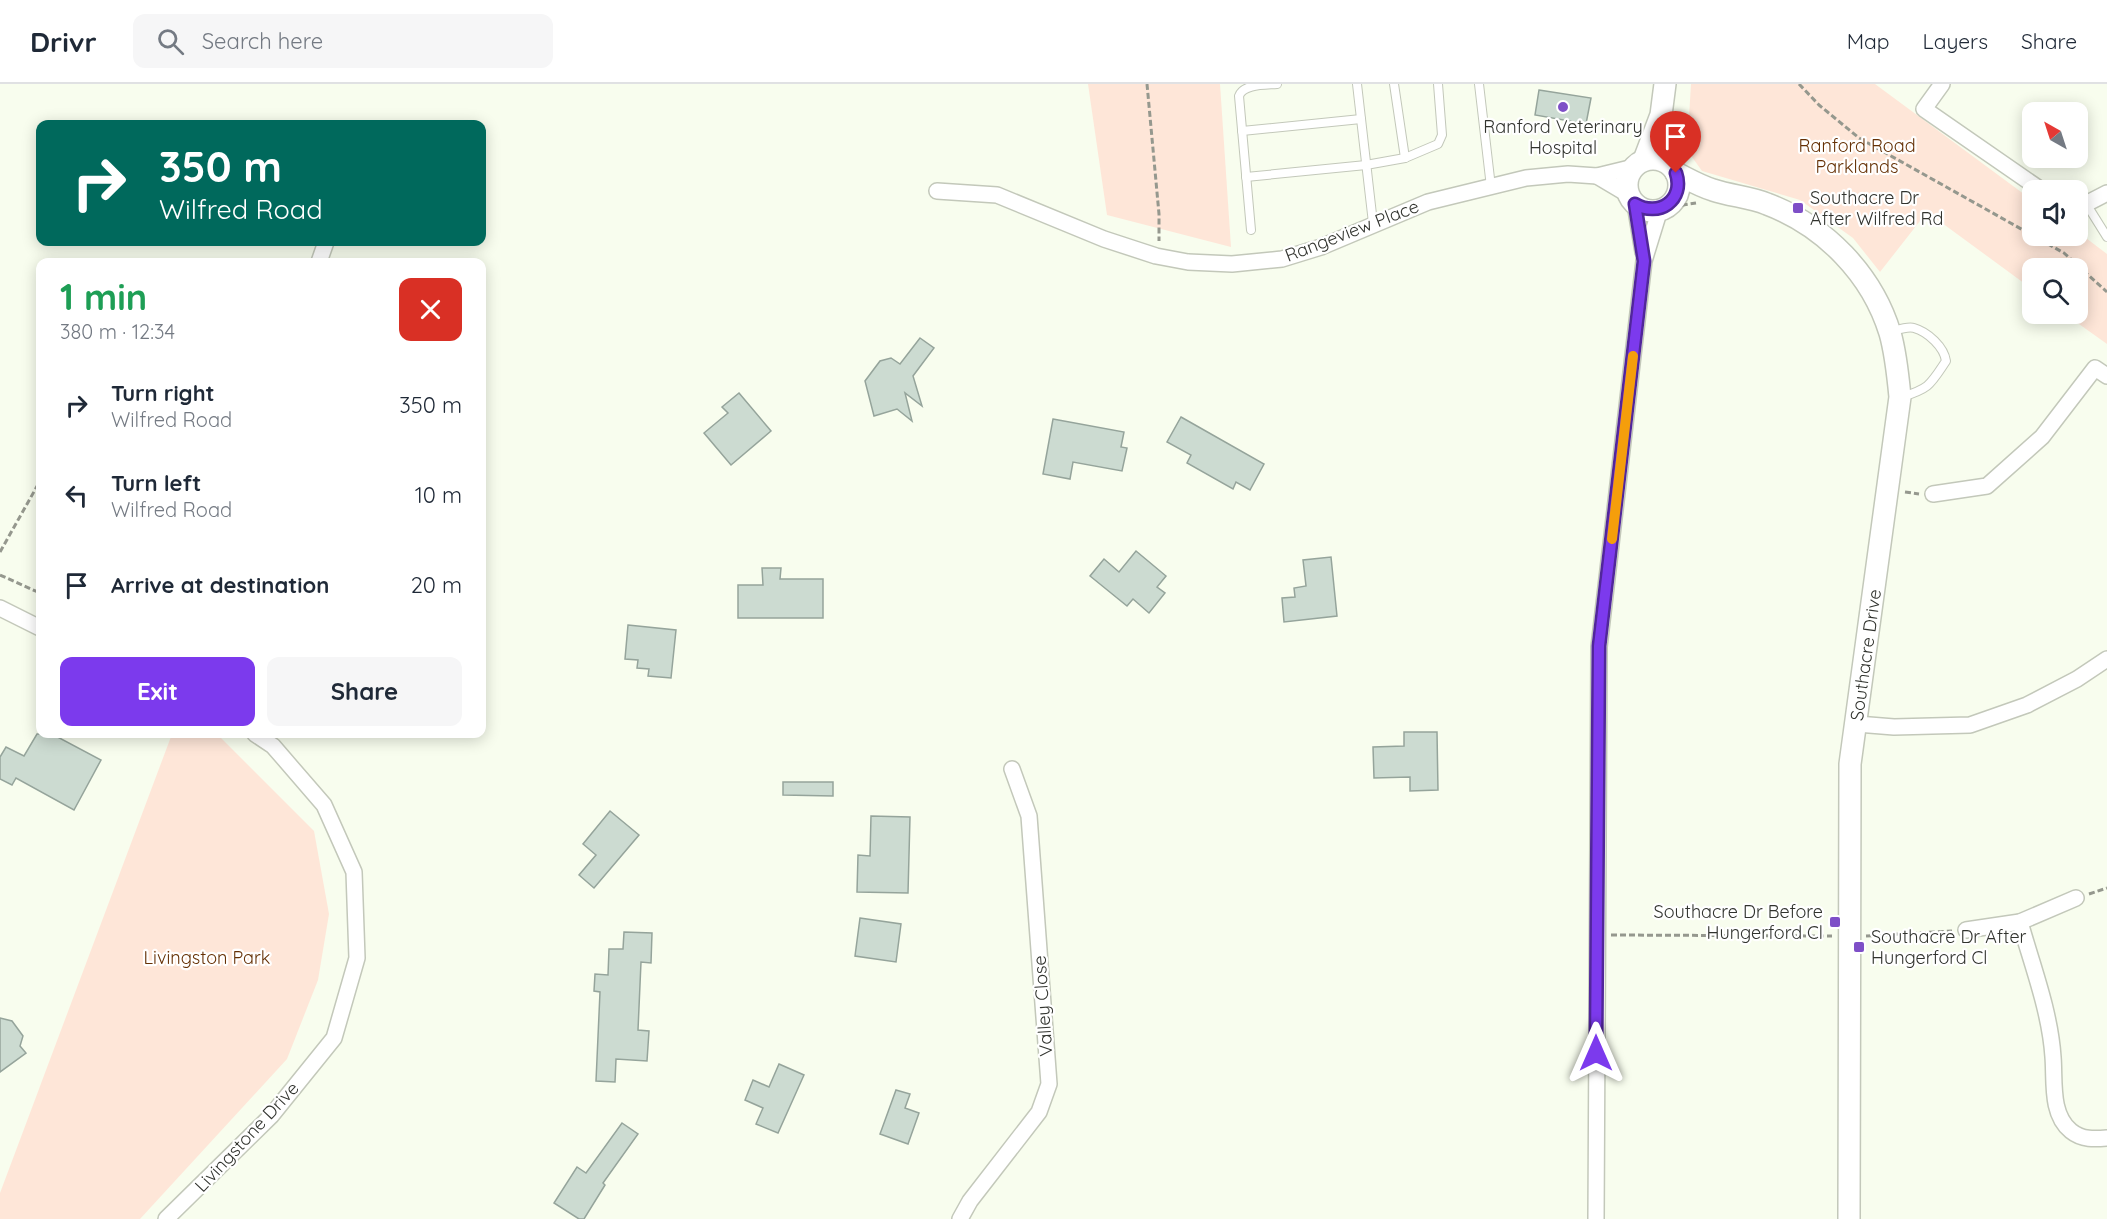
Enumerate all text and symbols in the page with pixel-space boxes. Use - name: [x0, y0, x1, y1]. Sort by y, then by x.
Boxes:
- search box: [133, 14, 553, 68]
- text: Drivr: [30, 24, 97, 59]
- icon: search: [154, 25, 187, 58]
- text: Search here: [202, 27, 323, 55]
- text: Map: [1847, 28, 1890, 54]
- text: Layers: [1923, 28, 1988, 54]
- text: Share: [2021, 28, 2077, 54]
- marker: Ranford Veterinary Hospital: [1556, 100, 1570, 114]
- north arrow: [2022, 102, 2088, 168]
- map controls: [2022, 102, 2088, 324]
- pin: [1650, 111, 1701, 173]
- place label: Ranford Veterinary Hospital: [1483, 115, 1643, 159]
- icon: arrive: [1659, 120, 1692, 153]
- park label: Ranford Road Parklands: [1798, 134, 1916, 178]
- text: 350 m: [159, 140, 282, 193]
- icon: right: [60, 144, 138, 222]
- button: sound: [2022, 180, 2088, 246]
- place label: Southacre Dr After Wilfred Rd: [1810, 186, 1943, 230]
- text: Wilfred Road: [159, 192, 323, 226]
- street label: Rangeview Place: [1282, 194, 1422, 267]
- marker: Southacre Dr After Wilfred Rd: [1791, 201, 1805, 215]
- button: search: [2022, 258, 2088, 324]
- text: 1 min: [60, 274, 147, 319]
- button: close: [399, 278, 462, 341]
- text: 380 m · 12:34: [60, 319, 175, 344]
- text: Turn right: [111, 379, 215, 407]
- icon: right: [60, 389, 93, 422]
- text: 350 m: [399, 391, 462, 419]
- text: Wilfred Road: [111, 407, 232, 432]
- text: Turn left: [111, 469, 201, 497]
- icon: left: [60, 479, 93, 512]
- text: 10 m: [415, 481, 462, 509]
- text: Wilfred Road: [111, 497, 232, 522]
- icon: arrive: [60, 569, 93, 602]
- text: Arrive at destination: [111, 571, 329, 599]
- text: 20 m: [411, 571, 462, 599]
- street label: Southacre Drive: [1845, 588, 1886, 722]
- button: Exit: [60, 657, 255, 726]
- button: Share: [267, 657, 462, 726]
- place label: Southacre Dr Before Hungerford Cl: [1654, 900, 1823, 944]
- marker: Southacre Dr Before Hungerford Cl: [1828, 915, 1842, 929]
- place label: Southacre Dr After Hungerford Cl: [1871, 925, 2027, 969]
- marker: Southacre Dr After Hungerford Cl: [1852, 940, 1866, 954]
- park label: Livingston Park: [143, 946, 271, 969]
- street label: Valley Close: [1028, 955, 1058, 1057]
- position arrow: [1564, 1021, 1628, 1085]
- street label: Livingstone Drive: [190, 1077, 304, 1197]

